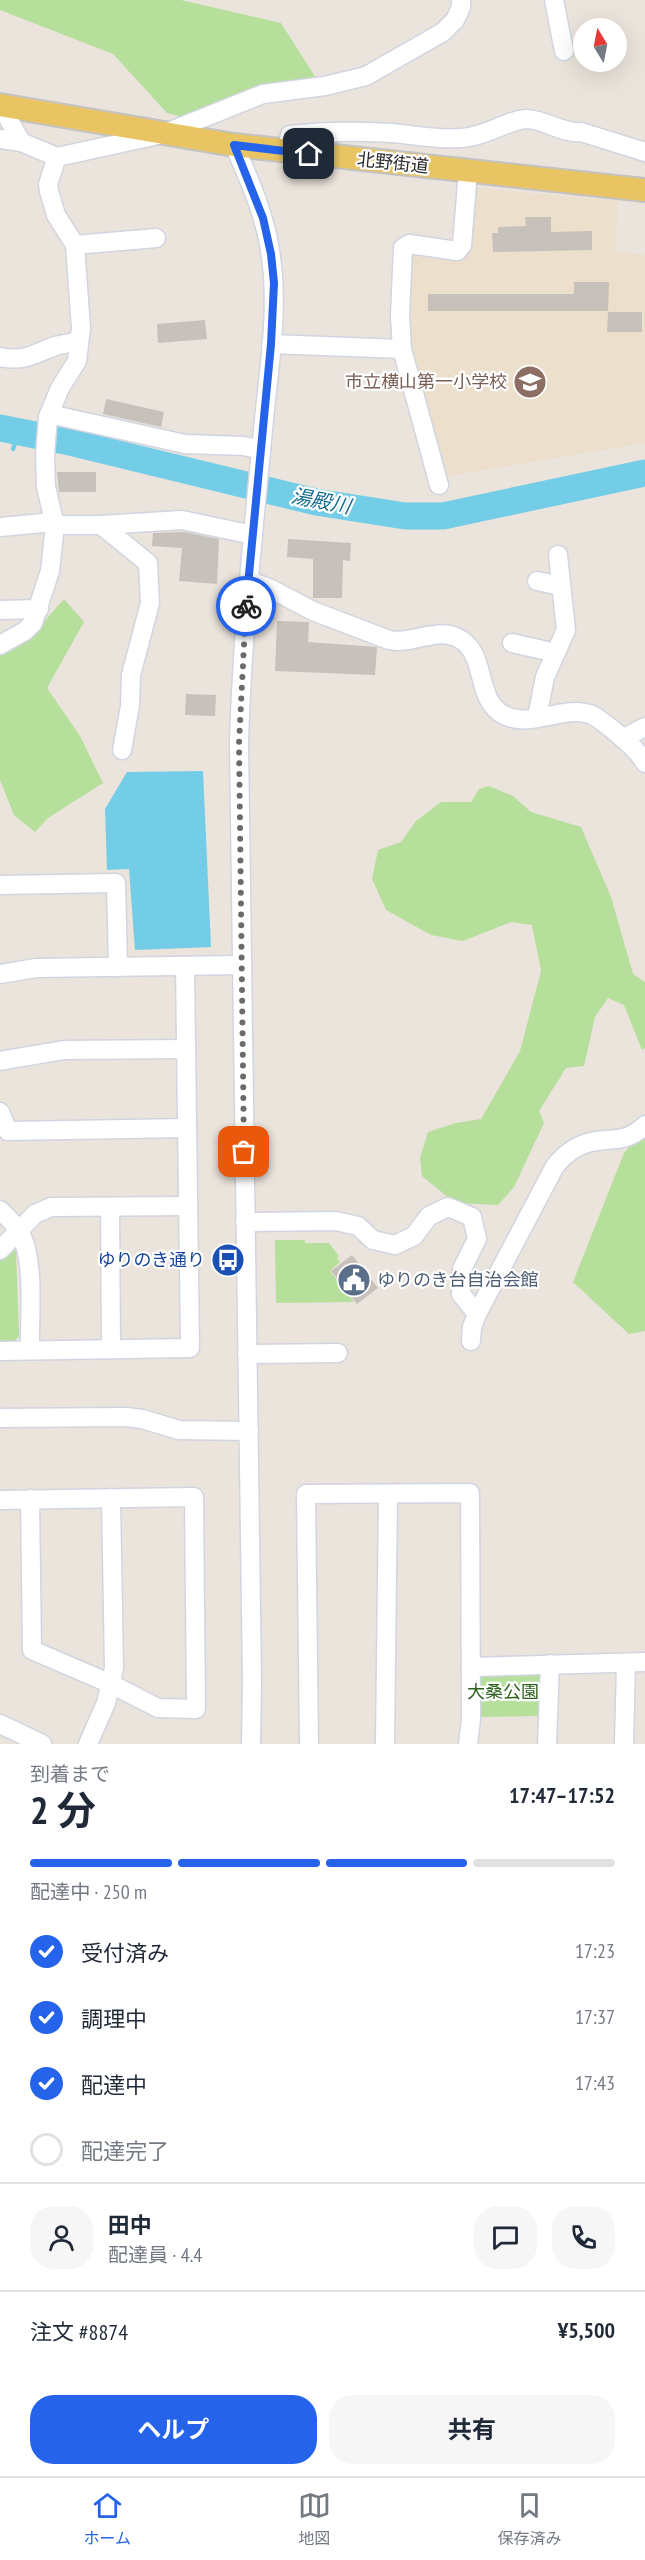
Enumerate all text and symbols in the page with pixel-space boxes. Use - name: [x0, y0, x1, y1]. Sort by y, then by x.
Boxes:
- north arrow: [573, 18, 627, 72]
- map controls: [573, 18, 627, 72]
- pin: [283, 128, 334, 179]
- icon: home: [292, 137, 325, 170]
- street label: 北野街道: [356, 147, 430, 178]
- school or university icon: 市立横山第一小学校: [512, 364, 548, 400]
- place label: 市立横山第一小学校: [345, 370, 507, 393]
- water label: 湯殿川: [289, 483, 355, 520]
- courier: [216, 576, 276, 636]
- icon: bike: [230, 590, 263, 623]
- pin: [218, 1126, 269, 1177]
- icon: bag: [227, 1135, 260, 1168]
- bus stop icon: ゆりのき通り: [210, 1242, 246, 1278]
- place label: ゆりのき通り: [98, 1248, 205, 1271]
- public building icon: ゆりのき台自治会館: [336, 1262, 372, 1298]
- place label: ゆりのき台自治会館: [377, 1268, 538, 1291]
- park label: 大桑公園: [467, 1680, 539, 1703]
- text: 到着まで: [30, 1761, 110, 1787]
- text: 17:47–17:52: [509, 1781, 615, 1809]
- text: 2 分: [30, 1784, 96, 1835]
- text: 配達中 · 250 m: [30, 1879, 147, 1905]
- icon: check: [30, 1935, 63, 1968]
- text: 17:23: [575, 1938, 615, 1964]
- text: 受付済み: [81, 1939, 169, 1967]
- icon: check: [30, 2001, 63, 2034]
- text: 17:37: [575, 2004, 615, 2030]
- text: 調理中: [81, 2005, 147, 2033]
- icon: check: [30, 2067, 63, 2100]
- text: 17:43: [575, 2070, 615, 2096]
- text: 配達中: [81, 2071, 147, 2099]
- text: 配達完了: [81, 2137, 169, 2165]
- button: person: [30, 2206, 93, 2269]
- button: chat: [474, 2206, 537, 2269]
- button: phone: [552, 2206, 615, 2269]
- text: 田中: [108, 2211, 152, 2239]
- text: 配達員 · 4.4: [108, 2242, 202, 2268]
- text: ¥5,500: [558, 2316, 615, 2344]
- text: 注文 #8874: [30, 2318, 128, 2346]
- button: ヘルプ: [30, 2395, 317, 2464]
- button: 共有: [329, 2395, 615, 2464]
- tab: ホーム: [83, 2489, 131, 2549]
- tab: 地図: [298, 2489, 331, 2549]
- tab: 保存済み: [498, 2489, 562, 2549]

